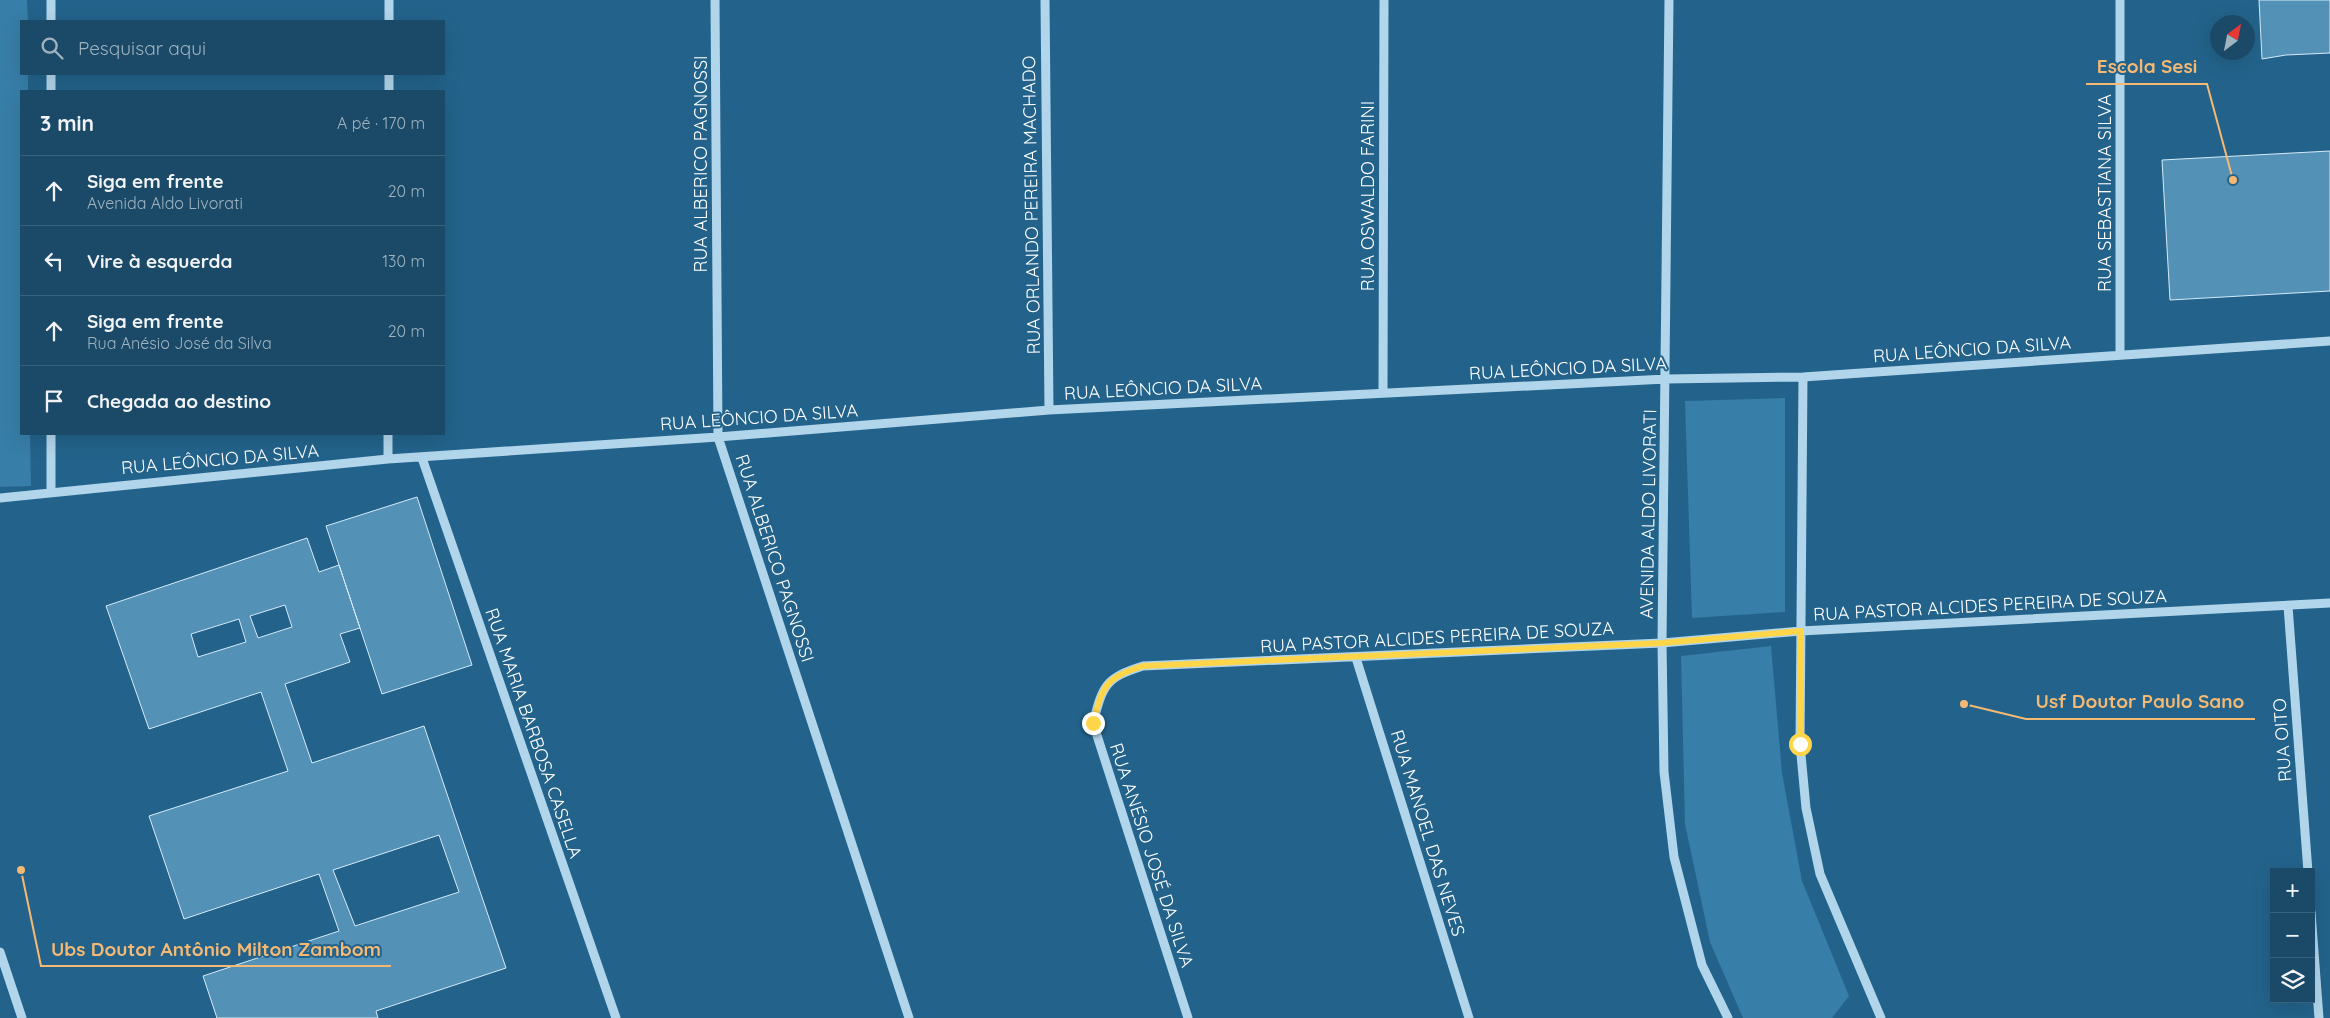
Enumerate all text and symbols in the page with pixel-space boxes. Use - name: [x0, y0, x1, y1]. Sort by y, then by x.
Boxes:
- north arrow: [2210, 15, 2255, 60]
- search box: [20, 20, 445, 75]
- icon: search: [38, 34, 66, 62]
- text: Pesquisar aqui: [78, 36, 206, 60]
- callout: Escola Sesi: [2086, 50, 2207, 84]
- text: Escola Sesi: [2097, 54, 2197, 78]
- street label: RUA ALBERICO PAGNOSSI: [689, 55, 712, 273]
- street label: RUA ORLANDO PEREIRA MACHADO: [1017, 55, 1045, 355]
- street label: RUA SEBASTIANA SILVA: [2093, 94, 2116, 292]
- street label: RUA OSWALDO FARINI: [1356, 101, 1379, 291]
- text: 3 min: [40, 110, 94, 136]
- text: A pé · 170 m: [337, 113, 425, 133]
- text: Siga em frente: [87, 169, 224, 193]
- icon: ahead: [40, 177, 68, 205]
- text: 20 m: [388, 181, 425, 201]
- text: Avenida Aldo Livorati: [87, 193, 243, 213]
- icon: left: [40, 247, 68, 275]
- text: Vire à esquerda: [87, 249, 232, 273]
- text: 130 m: [382, 251, 425, 271]
- text: Siga em frente: [87, 309, 224, 333]
- icon: ahead: [40, 317, 68, 345]
- text: 20 m: [388, 321, 425, 341]
- street label: RUA LEÔNCIO DA SILVA: [1872, 331, 2072, 367]
- text: Rua Anésio José da Silva: [87, 333, 272, 353]
- street label: RUA LEÔNCIO DA SILVA: [1468, 351, 1668, 385]
- street label: RUA LEÔNCIO DA SILVA: [1063, 371, 1263, 405]
- icon: arrive: [40, 387, 68, 415]
- text: Chegada ao destino: [87, 389, 271, 413]
- street label: RUA LEÔNCIO DA SILVA: [659, 399, 859, 435]
- street label: AVENIDA ALDO LIVORATI: [1635, 409, 1661, 619]
- street label: RUA LEÔNCIO DA SILVA: [120, 439, 320, 479]
- street label: RUA ALBERICO PAGNOSSI: [731, 451, 819, 665]
- street label: RUA PASTOR ALCIDES PEREIRA DE SOUZA: [1813, 584, 2168, 626]
- street label: RUA MARIA BARBOSA CASELLA: [480, 605, 588, 861]
- street label: RUA PASTOR ALCIDES PEREIRA DE SOUZA: [1260, 616, 1615, 658]
- callout: Usf Doutor Paulo Sano: [2026, 685, 2255, 719]
- text: Usf Doutor Paulo Sano: [2036, 689, 2245, 713]
- street label: RUA OITO: [2268, 697, 2296, 783]
- route end: [1082, 712, 1105, 735]
- street label: RUA MANOEL DAS NEVES: [1386, 727, 1470, 939]
- route start: [1789, 733, 1812, 756]
- street label: RUA ANÉSIO JOSÉ DA SILVA: [1105, 740, 1199, 970]
- map controls: [2270, 868, 2315, 1003]
- button: +: [2270, 868, 2315, 913]
- button: −: [2270, 913, 2315, 958]
- callout: Ubs Doutor Antônio Milton Zambom: [41, 932, 391, 966]
- text: Ubs Doutor Antônio Milton Zambom: [51, 937, 381, 961]
- button: layers: [2270, 958, 2315, 1003]

